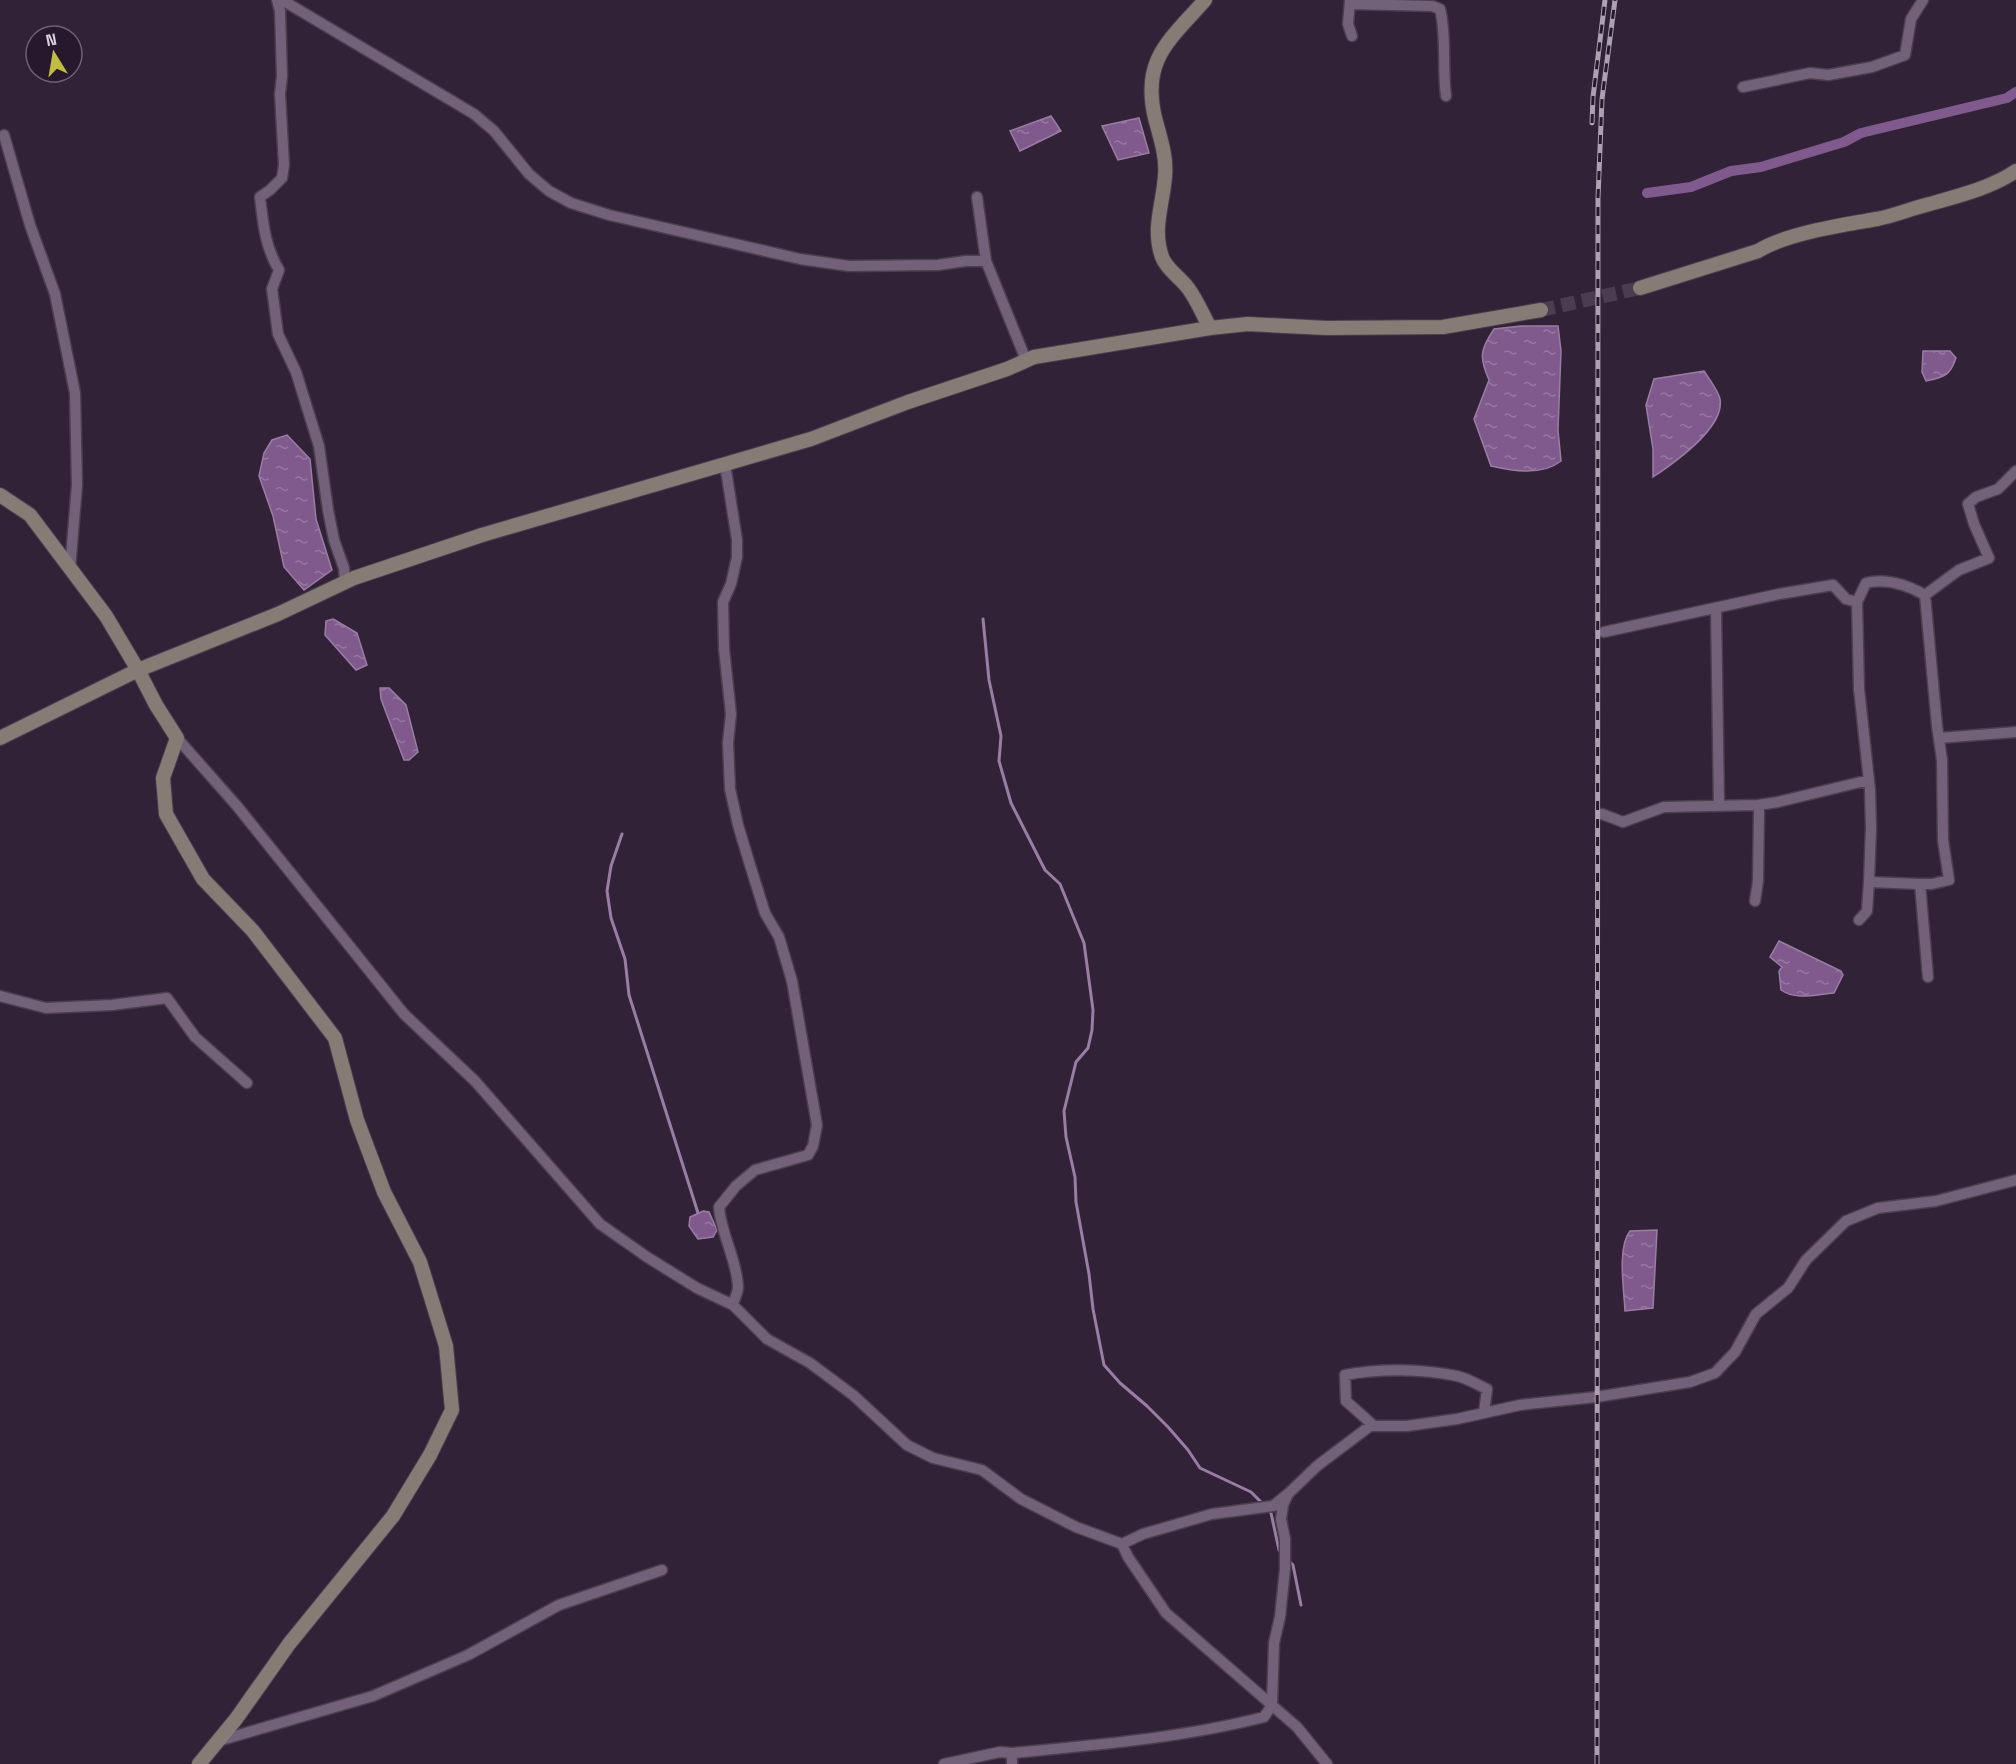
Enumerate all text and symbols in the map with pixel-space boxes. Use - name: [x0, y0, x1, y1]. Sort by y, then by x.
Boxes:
- north arrow: [24, 24, 84, 84]
- text: N: [44, 28, 59, 51]

